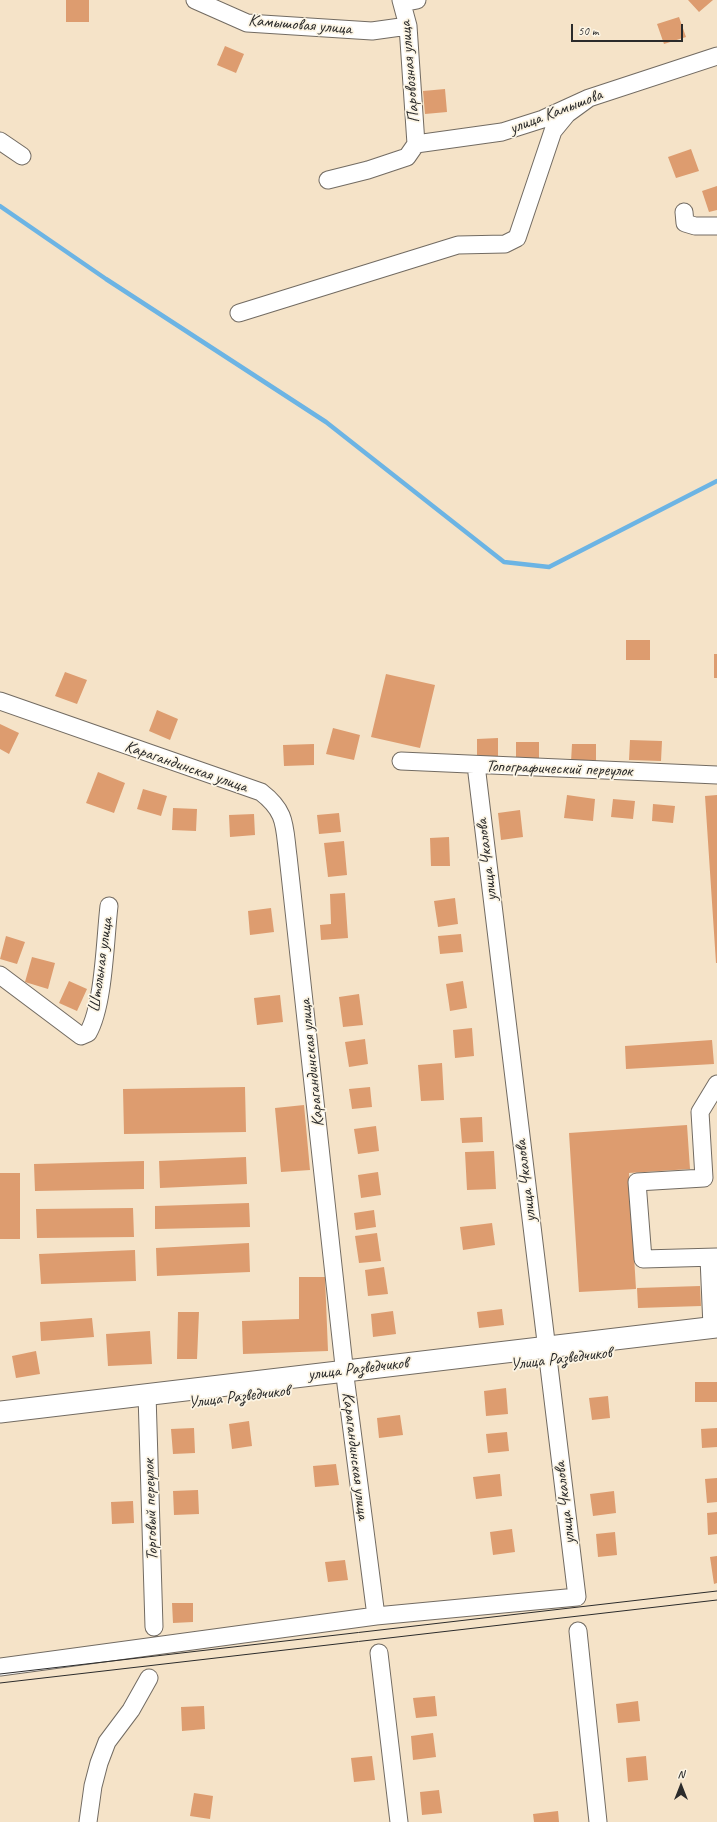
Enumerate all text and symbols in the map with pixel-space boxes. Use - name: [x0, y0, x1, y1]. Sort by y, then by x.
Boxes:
- street label: Камышовая улица: [248, 10, 352, 40]
- scale bar: [573, 16, 685, 42]
- street label: Паровозная улица: [395, 20, 425, 124]
- text: 50 m: [578, 23, 598, 39]
- street label: улица Камышова: [507, 85, 605, 139]
- street label: Карагандинская улица: [122, 736, 250, 798]
- street label: Топографический переулок: [485, 756, 633, 782]
- street label: улица Чкалова: [472, 818, 502, 902]
- street label: Штольная улица: [84, 916, 118, 1014]
- street label: Карагандинская улица: [295, 998, 329, 1128]
- street label: улица Чкалова: [511, 1139, 541, 1223]
- street label: Улица Разведчиков: [509, 1343, 613, 1375]
- street label: улица Разведчиков: [307, 1353, 409, 1385]
- street label: Улица Разведчиков: [187, 1381, 291, 1413]
- street label: Карагандинская улица: [337, 1391, 373, 1521]
- street label: Торговый переулок: [139, 1459, 163, 1561]
- street label: улица Чкалова: [550, 1461, 580, 1545]
- north arrow: [661, 1766, 701, 1806]
- text: N: [678, 1767, 684, 1781]

